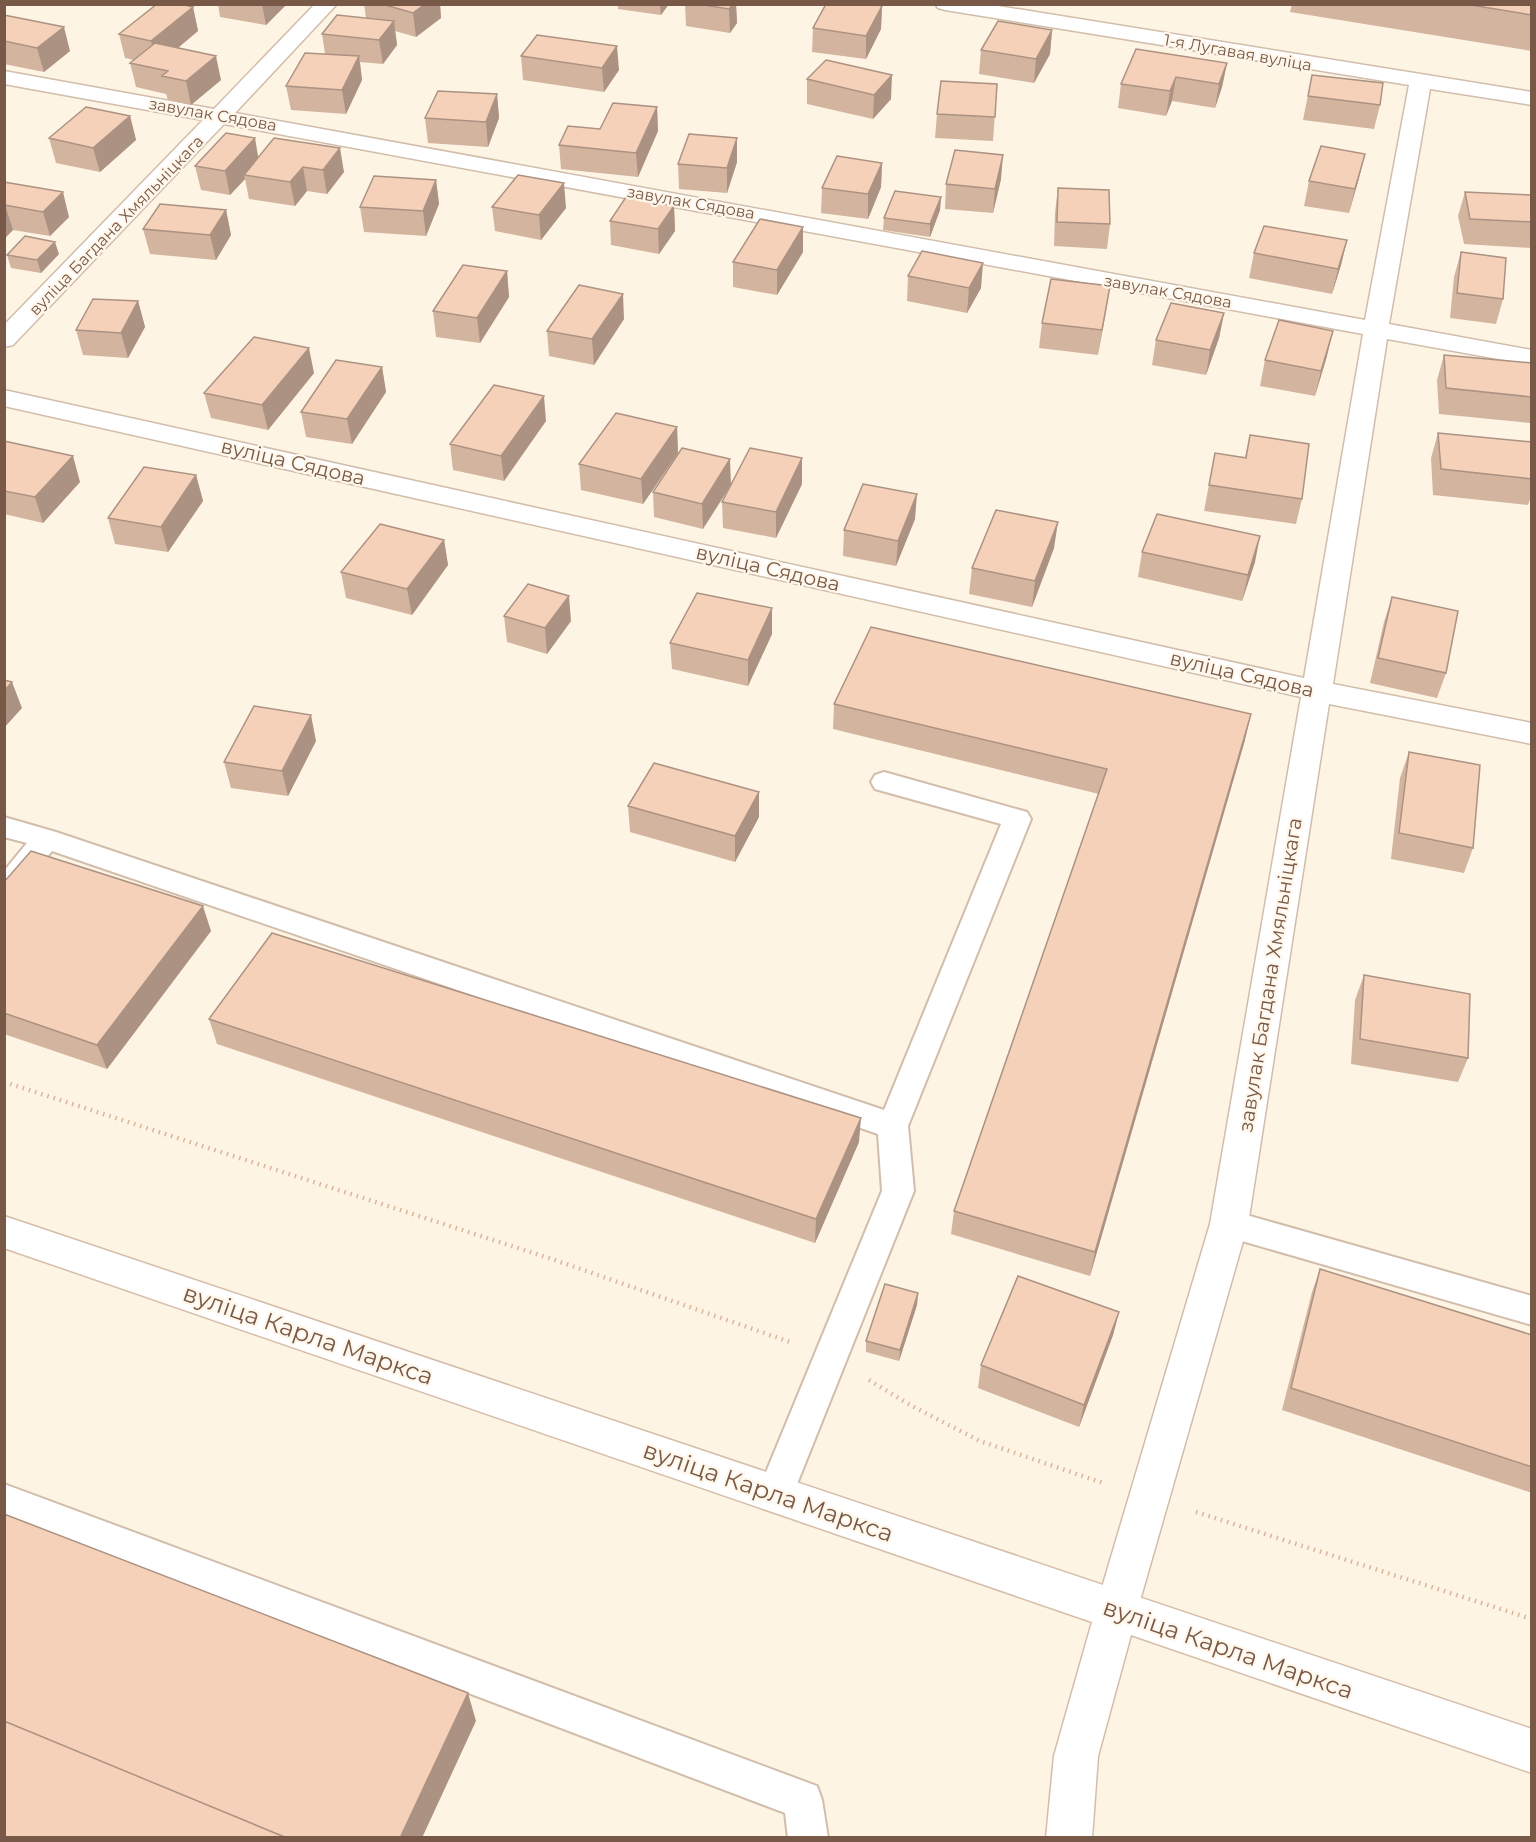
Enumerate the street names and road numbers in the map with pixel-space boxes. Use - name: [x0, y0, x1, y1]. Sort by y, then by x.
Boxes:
- street label: 1-я Лугавая вуліца: [1162, 30, 1313, 75]
- street label: завулак Сядова: [147, 94, 278, 135]
- street label: вуліца Багдана Хмяльніцкага: [25, 132, 207, 319]
- street label: завулак Сядова: [625, 182, 756, 223]
- street label: завулак Сядова: [1102, 271, 1233, 312]
- street label: вуліца Сядова: [219, 434, 367, 490]
- street label: вуліца Сядова: [694, 540, 842, 596]
- street label: вуліца Сядова: [1168, 646, 1316, 702]
- street label: завулак Багдана Хмяльніцкага: [1233, 816, 1307, 1134]
- street label: вуліца Карла Маркса: [179, 1278, 437, 1391]
- street label: вуліца Карла Маркса: [639, 1435, 897, 1548]
- street label: вуліца Карла Маркса: [1099, 1592, 1357, 1705]

